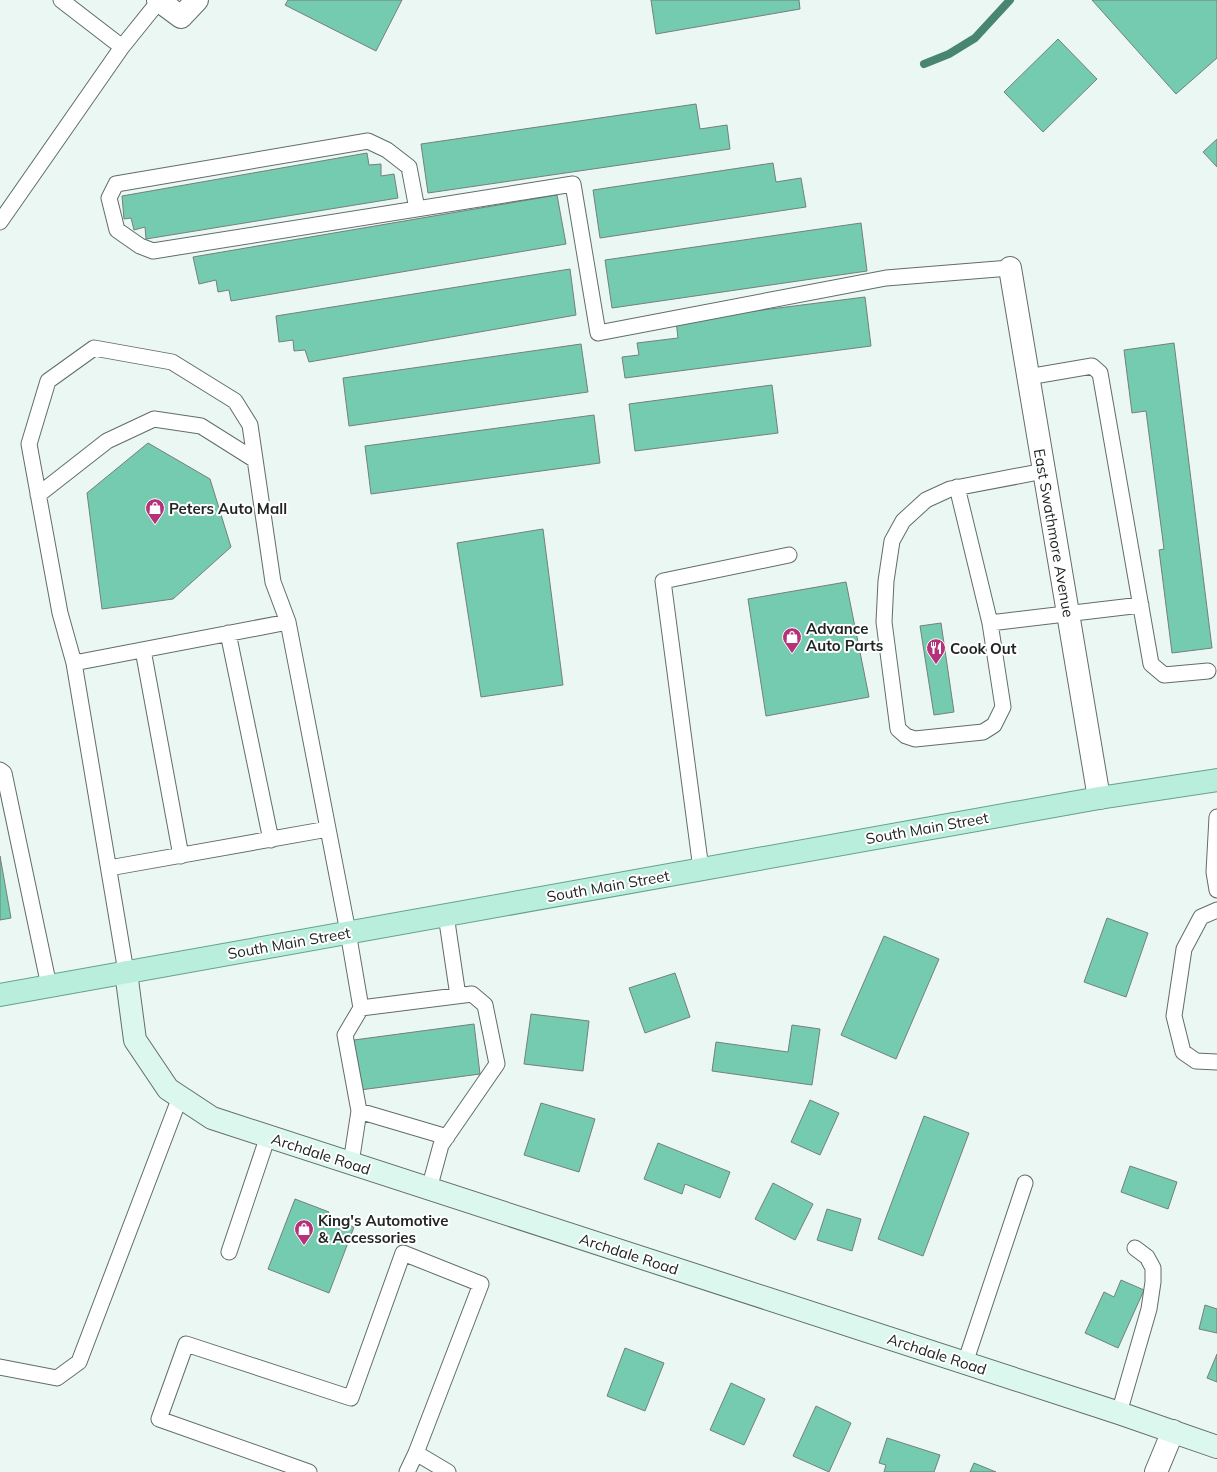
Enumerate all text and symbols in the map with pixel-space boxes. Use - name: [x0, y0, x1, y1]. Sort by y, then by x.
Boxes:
- street label: East Swathmore Avenue: [1030, 447, 1078, 619]
- shop icon: Peters Auto Mall: [144, 497, 166, 525]
- place label: Peters Auto Mall: [169, 499, 287, 518]
- place label: Advance Auto Parts: [806, 619, 883, 655]
- shop icon: Advance Auto Parts: [781, 626, 803, 654]
- restaurant icon: Cook Out: [925, 637, 947, 665]
- place label: Cook Out: [950, 639, 1017, 658]
- street label: South Main Street: [864, 808, 990, 848]
- street label: South Main Street: [545, 866, 671, 906]
- street label: South Main Street: [226, 923, 352, 963]
- street label: Archdale Road: [269, 1129, 373, 1179]
- place label: King's Automotive & Accessories: [318, 1211, 448, 1247]
- shop icon: King's Automotive & Accessories: [293, 1218, 315, 1246]
- street label: Archdale Road: [577, 1229, 681, 1279]
- street label: Archdale Road: [885, 1329, 989, 1379]

